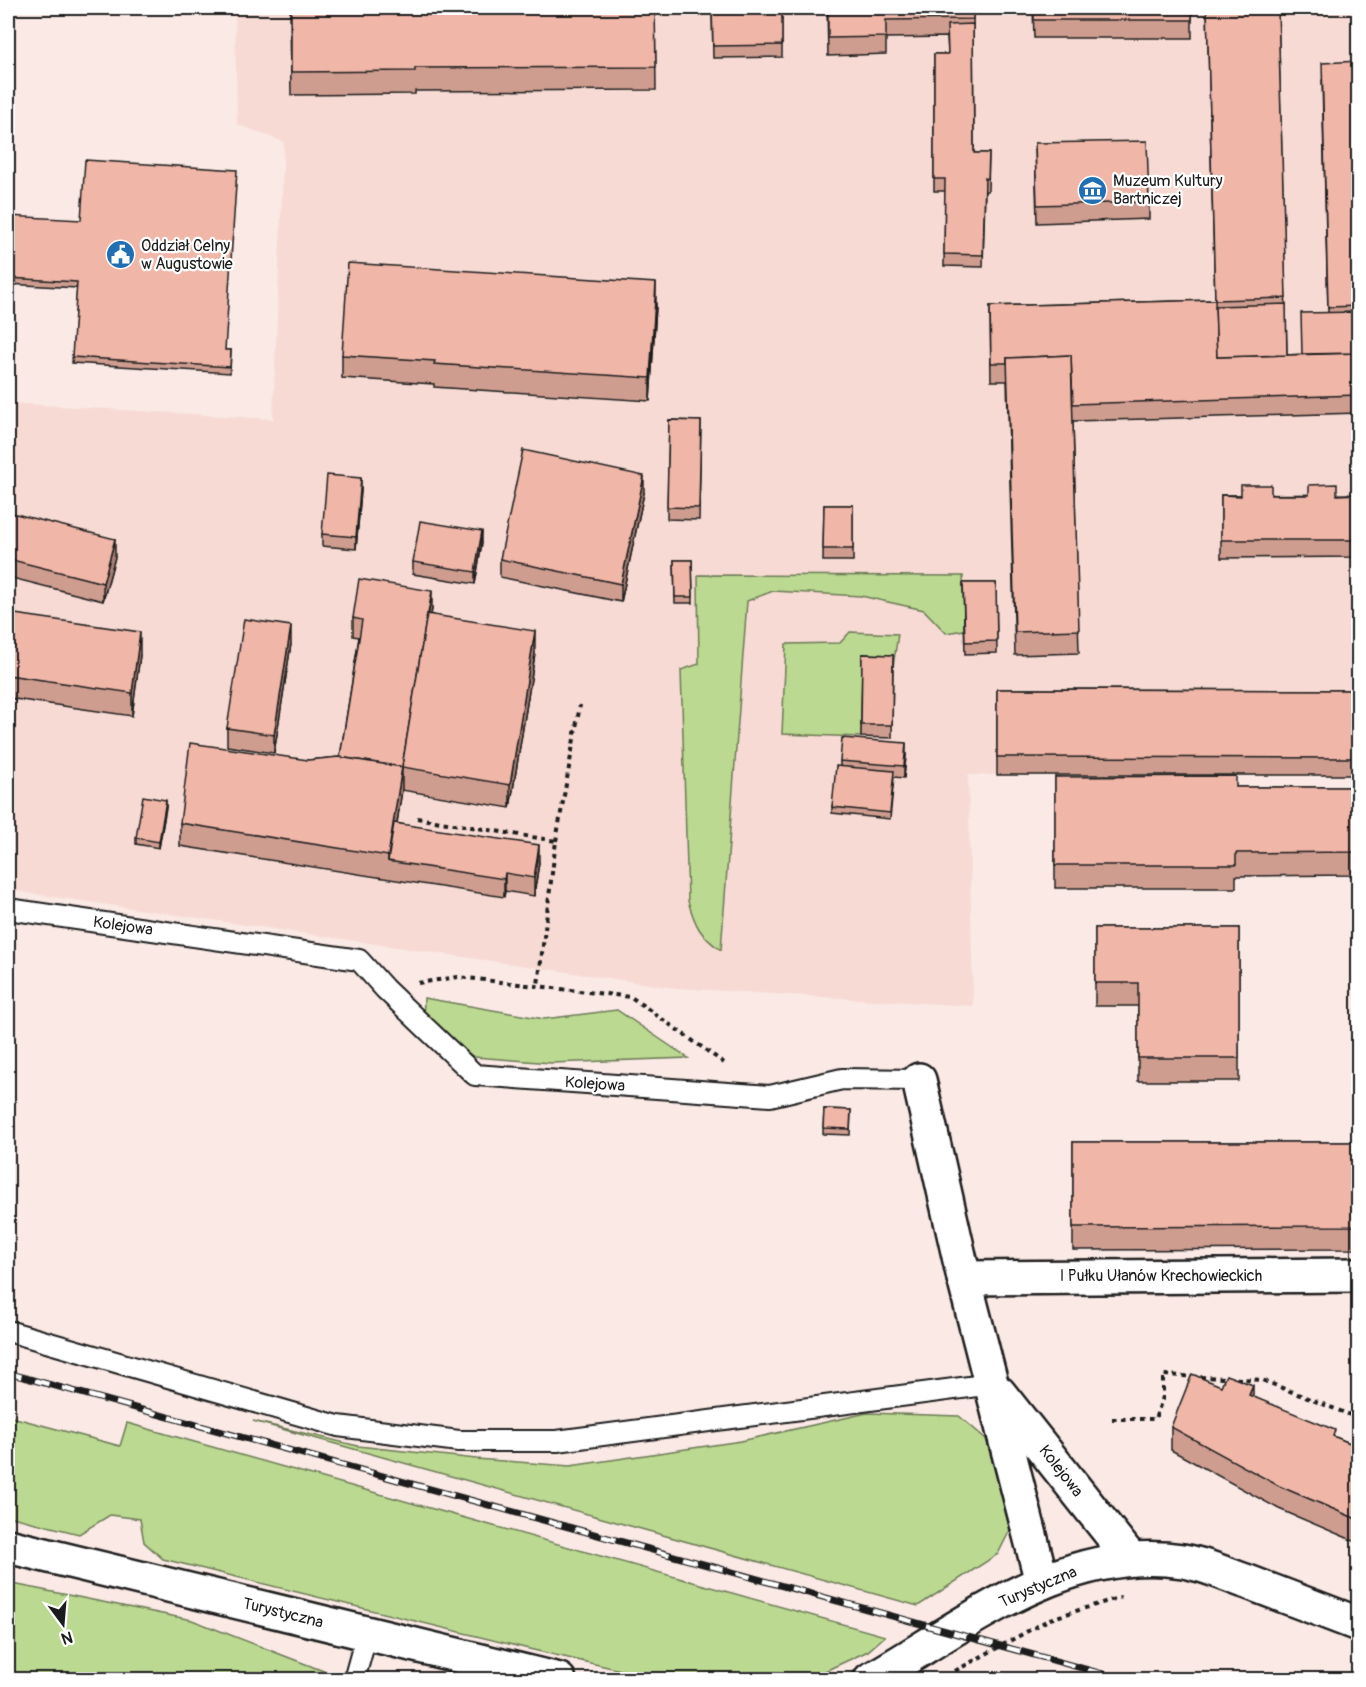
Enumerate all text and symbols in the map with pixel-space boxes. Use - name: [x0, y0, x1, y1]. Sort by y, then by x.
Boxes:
- place label: Muzeum Kultury Bartniczej: [1113, 171, 1223, 209]
- museum icon: Muzeum Kultury Bartniczej: [1076, 174, 1108, 206]
- place label: Oddział Celny w Augustowie: [141, 236, 233, 274]
- public building icon: Oddział Celny w Augustowie: [104, 239, 136, 271]
- street label: Kolejowa: [92, 912, 154, 940]
- street label: Kolejowa: [564, 1072, 626, 1096]
- street label: I Pułku Ułanów Krechowieckich: [1060, 1266, 1262, 1286]
- street label: Kolejowa: [1035, 1441, 1087, 1501]
- street label: Turystyczna: [996, 1562, 1080, 1612]
- street label: Turystyczna: [241, 1593, 325, 1633]
- north arrow: [33, 1594, 93, 1654]
- text: N: [59, 1626, 75, 1649]

